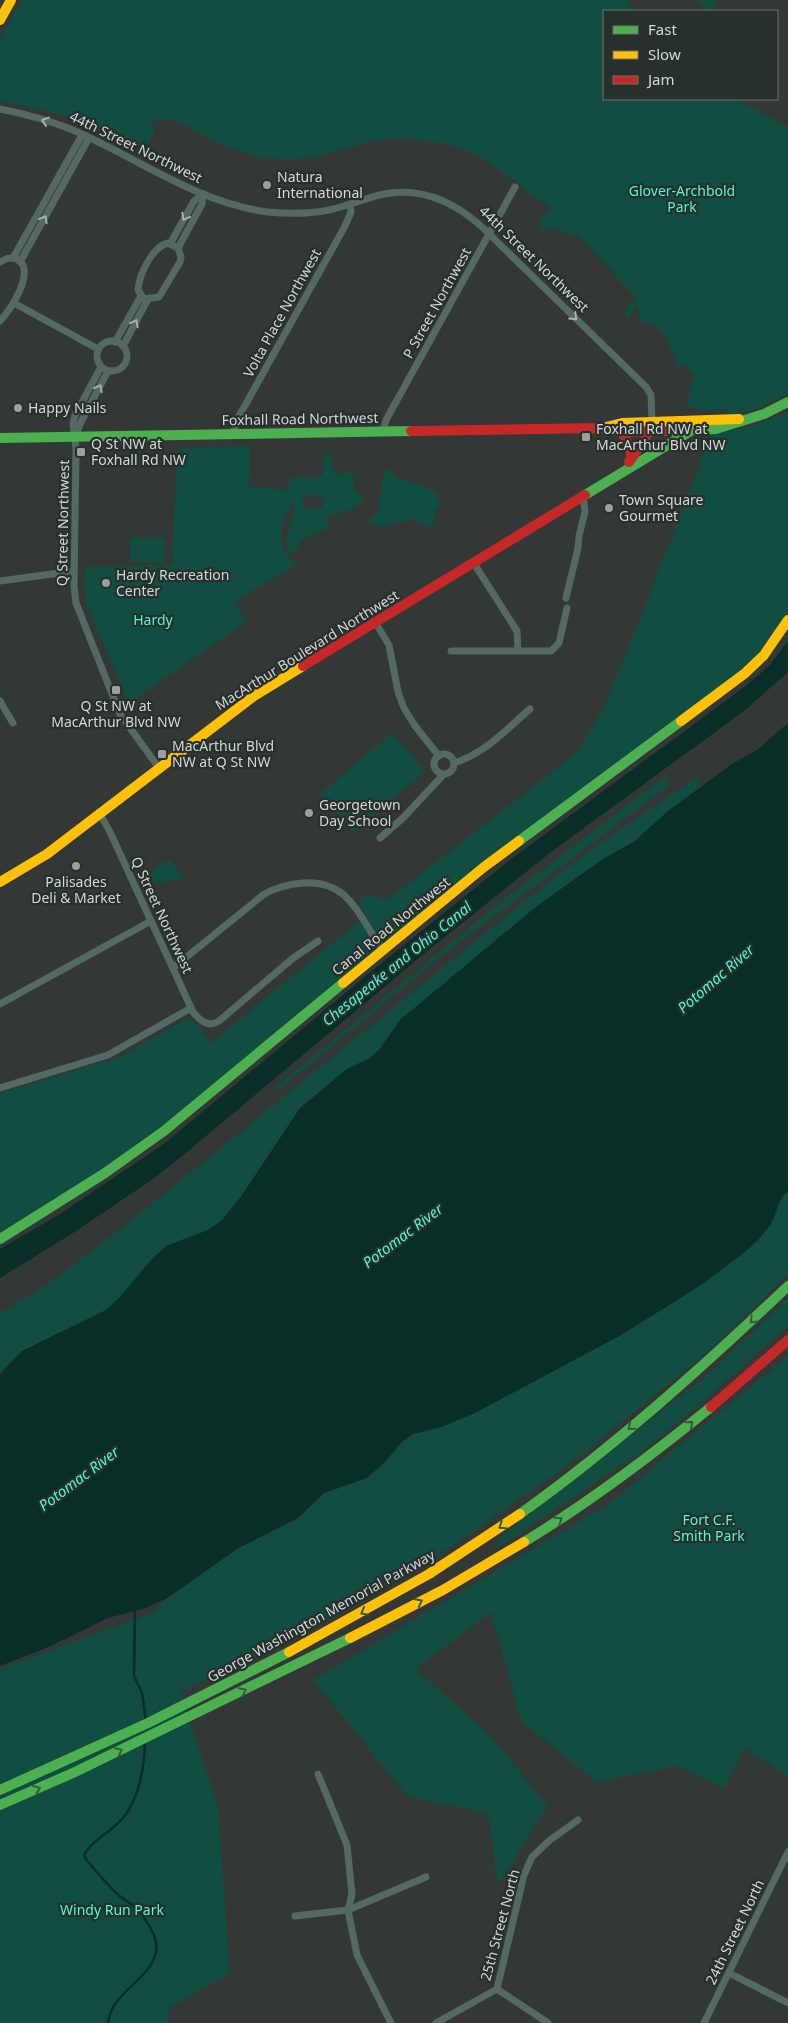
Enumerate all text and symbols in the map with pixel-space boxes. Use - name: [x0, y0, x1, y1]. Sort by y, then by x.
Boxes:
- legend: [603, 10, 778, 100]
- text: Fast: [648, 19, 677, 39]
- text: Slow: [648, 44, 681, 64]
- text: Jam: [646, 69, 675, 89]
- street label: 44th Street Northwest: [67, 106, 206, 187]
- one-way arrow: [42, 116, 50, 126]
- place label: Natura International: [277, 167, 363, 202]
- marker: Natura International: [261, 179, 273, 191]
- park label: Glover-Archbold Park: [629, 181, 735, 216]
- street label: 44th Street Northwest: [475, 201, 593, 316]
- one-way arrow: [181, 212, 191, 221]
- one-way arrow: [38, 216, 48, 225]
- street label: P Street Northwest: [398, 244, 475, 362]
- street label: Volta Place Northwest: [238, 245, 325, 380]
- one-way arrow: [569, 311, 578, 320]
- one-way arrow: [129, 319, 139, 328]
- one-way arrow: [93, 384, 103, 393]
- place label: Happy Nails: [28, 398, 107, 417]
- marker: Happy Nails: [12, 402, 24, 414]
- street label: Foxhall Road Northwest: [221, 408, 379, 429]
- place label: Foxhall Rd NW at MacArthur Blvd NW: [596, 419, 726, 454]
- marker: Foxhall Rd NW at MacArthur Blvd NW: [580, 431, 592, 443]
- place label: Q St NW at Foxhall Rd NW: [91, 434, 186, 469]
- marker: Q St NW at Foxhall Rd NW: [75, 446, 87, 458]
- street label: Q Street Northwest: [52, 460, 73, 586]
- place label: Town Square Gourmet: [619, 490, 704, 525]
- marker: Town Square Gourmet: [603, 502, 615, 514]
- place label: Hardy Recreation Center: [116, 565, 229, 600]
- marker: Hardy Recreation Center: [100, 577, 112, 589]
- street label: MacArthur Boulevard Northwest: [211, 585, 402, 714]
- park label: Hardy: [133, 610, 174, 629]
- marker: Q St NW at MacArthur Blvd NW: [110, 684, 122, 696]
- place label: Q St NW at MacArthur Blvd NW: [51, 696, 181, 731]
- place label: MacArthur Blvd NW at Q St NW: [172, 736, 274, 771]
- marker: MacArthur Blvd NW at Q St NW: [156, 748, 168, 760]
- place label: Georgetown Day School: [319, 795, 401, 830]
- marker: Georgetown Day School: [303, 807, 315, 819]
- street label: Q Street Northwest: [127, 853, 198, 976]
- marker: Palisades Deli & Market: [70, 860, 82, 872]
- place label: Palisades Deli & Market: [31, 872, 121, 907]
- street label: Canal Road Northwest: [328, 872, 454, 979]
- water label: Chesapeake and Ohio Canal: [317, 896, 476, 1030]
- water label: Potomac River: [673, 939, 759, 1017]
- water label: Potomac River: [358, 1198, 447, 1272]
- one-way arrow: [750, 1314, 759, 1323]
- one-way arrow: [685, 1421, 694, 1430]
- one-way arrow: [628, 1422, 637, 1430]
- water label: Potomac River: [34, 1441, 123, 1515]
- park label: Fort C.F. Smith Park: [673, 1510, 745, 1545]
- one-way arrow: [553, 1517, 563, 1526]
- one-way arrow: [499, 1520, 508, 1529]
- street label: George Washington Memorial Parkway: [204, 1544, 439, 1686]
- one-way arrow: [414, 1598, 423, 1608]
- one-way arrow: [360, 1605, 369, 1615]
- one-way arrow: [238, 1686, 247, 1697]
- one-way arrow: [113, 1747, 122, 1757]
- one-way arrow: [32, 1784, 41, 1795]
- street label: 25th Street North: [475, 1867, 524, 1983]
- street label: 24th Street North: [701, 1876, 768, 1987]
- park label: Windy Run Park: [60, 1900, 164, 1919]

